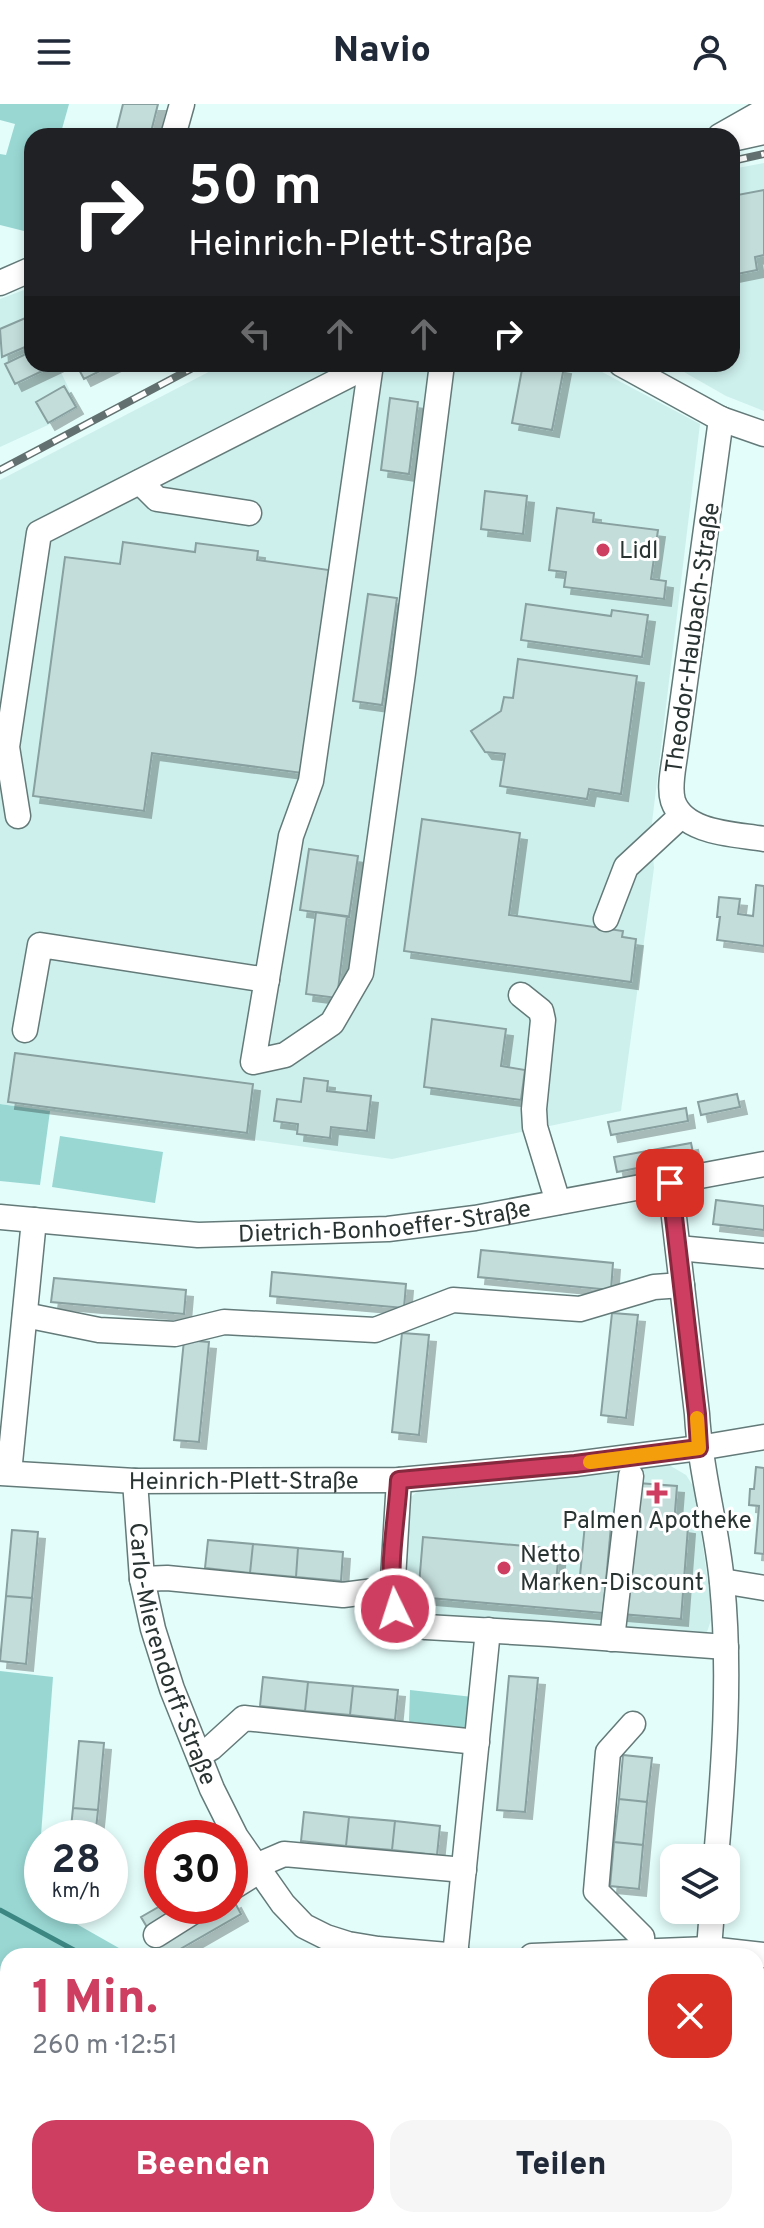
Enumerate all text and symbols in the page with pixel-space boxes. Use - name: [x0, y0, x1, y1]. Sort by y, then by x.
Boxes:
- text: Navio: [333, 29, 431, 75]
- icon: menu: [32, 30, 76, 74]
- icon: person: [688, 30, 732, 74]
- text: 50 m: [188, 154, 322, 224]
- icon: right: [56, 160, 160, 264]
- text: Heinrich-Plett-Straße: [188, 223, 533, 269]
- icon: left: [234, 312, 278, 356]
- icon: ahead: [318, 312, 362, 356]
- icon: ahead: [402, 312, 446, 356]
- icon: right: [486, 312, 530, 356]
- street label: Theodor-Haubach-Straße: [660, 501, 728, 776]
- place label: Lidl: [619, 537, 658, 567]
- marker: Lidl: [594, 541, 612, 559]
- pin: [636, 1149, 704, 1217]
- icon: arrive: [648, 1161, 692, 1205]
- street label: Dietrich-Bonhoeffer-Straße: [238, 1195, 534, 1251]
- street label: Heinrich-Plett-Straße: [129, 1467, 359, 1498]
- marker: Palmen Apotheke: [648, 1484, 666, 1502]
- place label: Palmen Apotheke: [562, 1507, 752, 1537]
- street label: Carlo-Mierendorff-Straße: [121, 1522, 222, 1790]
- place label: Netto Marken-Discount: [520, 1541, 704, 1599]
- marker: Netto Marken-Discount: [495, 1559, 513, 1577]
- position arrow: [353, 1567, 437, 1651]
- speed limit sign: 30: [144, 1820, 248, 1924]
- text: 28: [51, 1837, 101, 1887]
- map controls: [660, 1844, 740, 1924]
- button: layers: [660, 1844, 740, 1924]
- text: km/h: [52, 1879, 100, 1905]
- text: 1 Min.: [32, 1970, 158, 2030]
- button: close: [648, 1974, 732, 2058]
- text: 260 m · 12:51: [32, 2030, 178, 2063]
- button: Beenden: [32, 2120, 374, 2212]
- button: Teilen: [390, 2120, 732, 2212]

